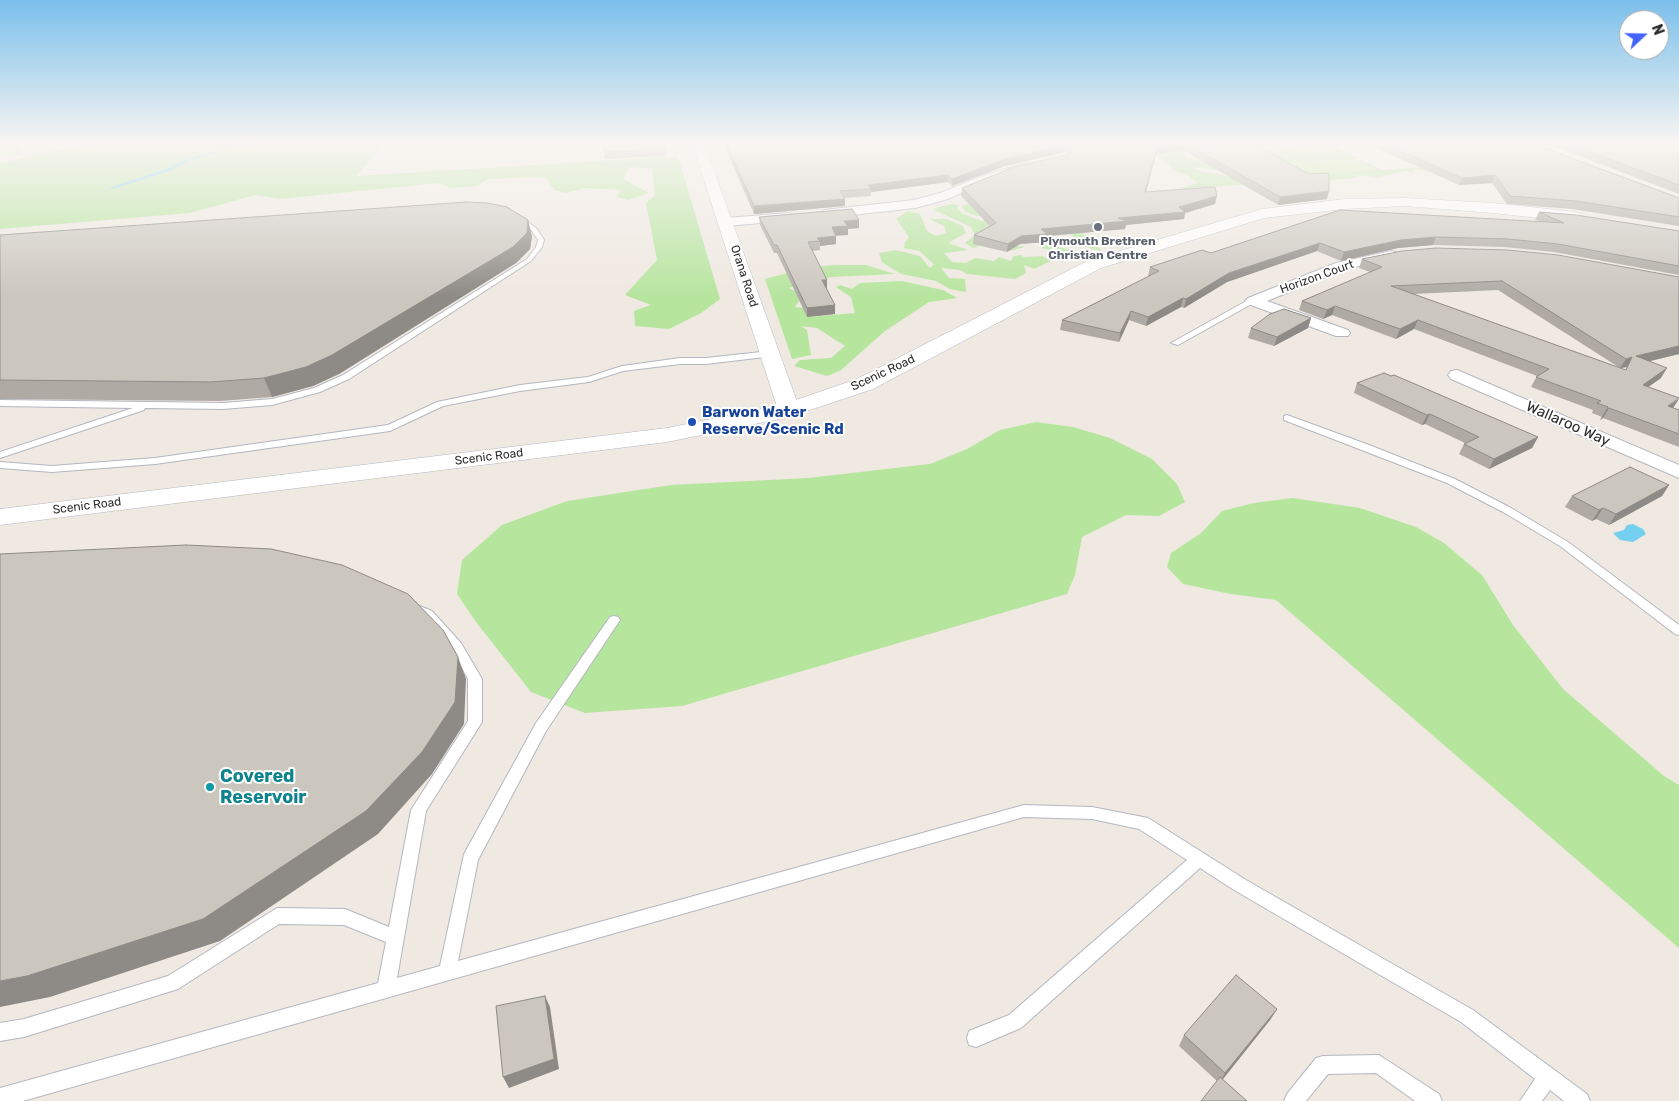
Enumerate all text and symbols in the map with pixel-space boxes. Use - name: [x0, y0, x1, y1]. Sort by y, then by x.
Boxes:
- north arrow: [1619, 10, 1669, 60]
- text: N: [1648, 22, 1667, 38]
- marker: Plymouth Brethren Christian Centre: [1092, 221, 1104, 233]
- place label: Plymouth Brethren Christian Centre: [1040, 235, 1156, 263]
- street label: Orana Road: [727, 243, 761, 309]
- street label: Horizon Court: [1278, 257, 1356, 297]
- street label: Scenic Road: [849, 352, 917, 394]
- street label: Wallaroo Way: [1523, 397, 1613, 451]
- place label: Barwon Water Reserve/Scenic Rd: [702, 404, 844, 439]
- marker: Barwon Water Reserve/Scenic Rd: [686, 416, 698, 428]
- street label: Scenic Road: [454, 446, 524, 468]
- street label: Scenic Road: [52, 495, 122, 517]
- place label: Covered Reservoir: [220, 766, 306, 809]
- marker: Covered Reservoir: [204, 781, 216, 793]

